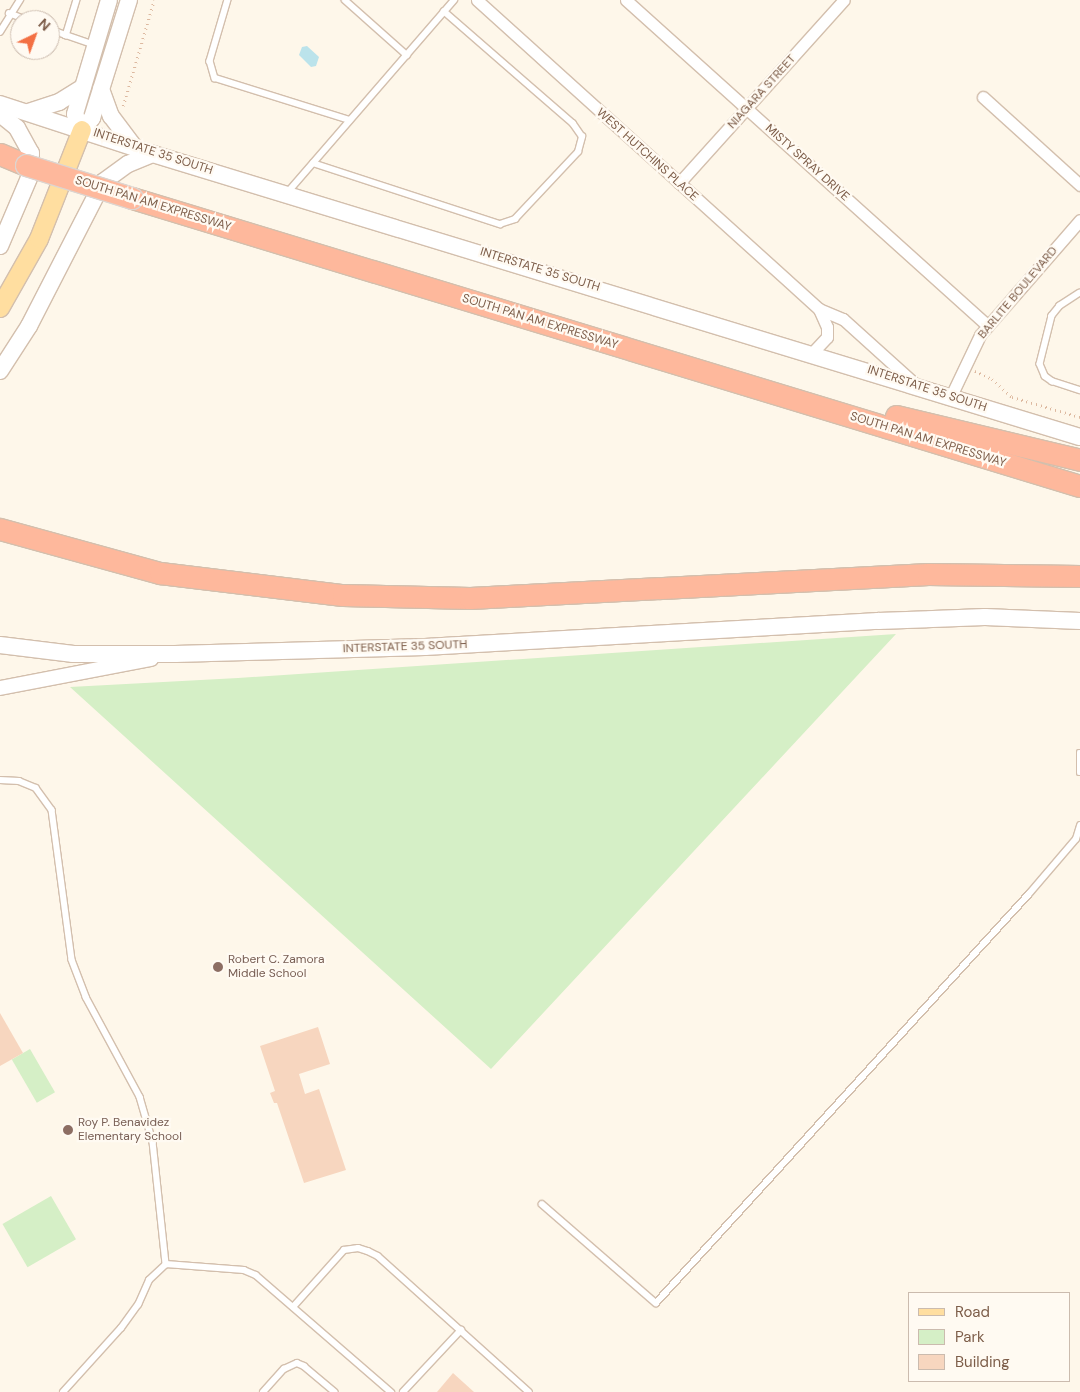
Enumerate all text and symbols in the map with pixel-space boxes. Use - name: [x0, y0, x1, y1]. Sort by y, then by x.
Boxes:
- north arrow: [10, 10, 60, 60]
- text: N: [35, 14, 54, 35]
- street label: NIAGARA STREET: [725, 52, 799, 132]
- street label: WEST HUTCHINS PLACE: [593, 106, 701, 204]
- street label: MISTY SPRAY DRIVE: [762, 122, 852, 204]
- street label: INTERSTATE 35 SOUTH: [92, 126, 214, 178]
- street label: SOUTH PAN AM EXPRESSWAY: [73, 173, 233, 235]
- street label: BARLITE BOULEVARD: [975, 244, 1061, 342]
- street label: INTERSTATE 35 SOUTH: [478, 245, 602, 295]
- street label: SOUTH PAN AM EXPRESSWAY: [460, 291, 620, 353]
- street label: INTERSTATE 35 SOUTH: [866, 363, 988, 415]
- street label: SOUTH PAN AM EXPRESSWAY: [848, 409, 1008, 471]
- street label: INTERSTATE 35 SOUTH: [342, 638, 468, 656]
- place label: Robert C. Zamora Middle School: [228, 953, 325, 981]
- marker: Robert C. Zamora Middle School: [212, 961, 224, 973]
- place label: Roy P. Benavidez Elementary School: [78, 1116, 182, 1144]
- marker: Roy P. Benavidez Elementary School: [62, 1124, 74, 1136]
- legend: [908, 1292, 1070, 1382]
- text: Road: [955, 1302, 990, 1322]
- text: Park: [955, 1327, 985, 1347]
- text: Building: [955, 1352, 1010, 1372]

